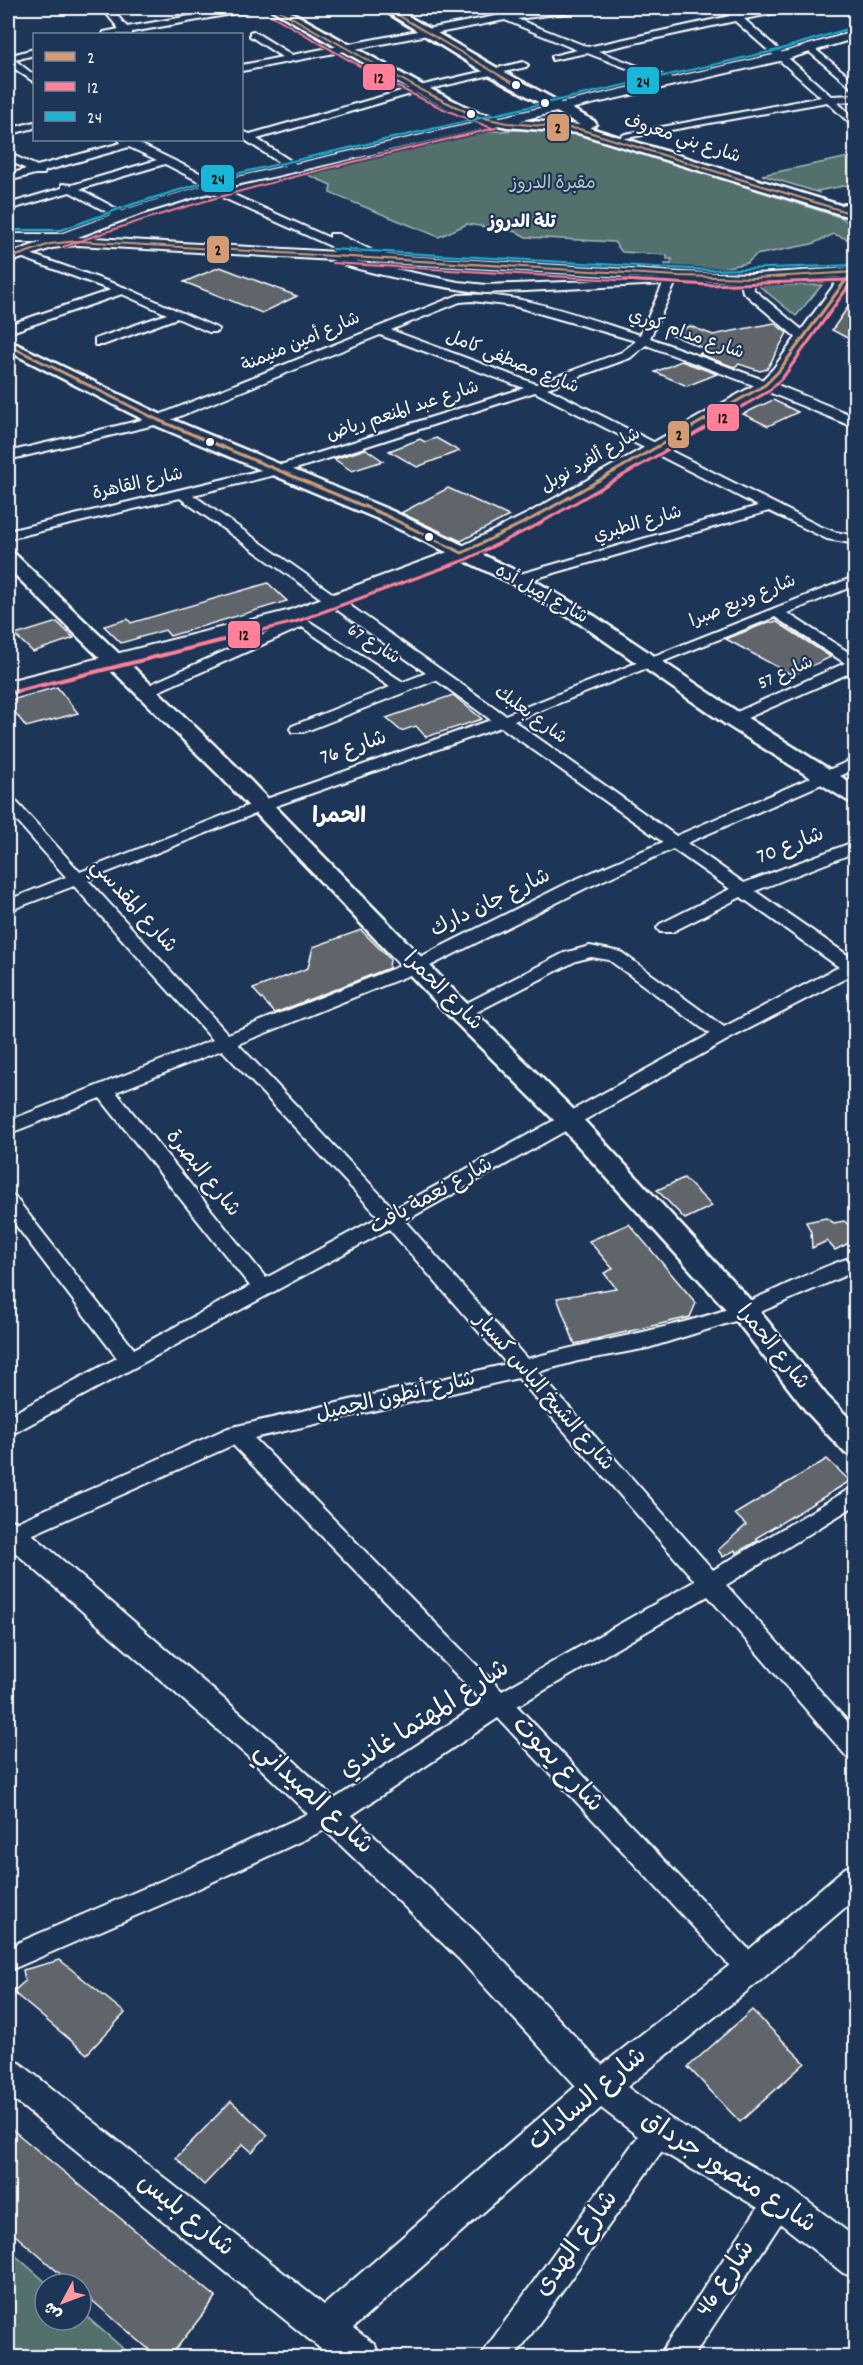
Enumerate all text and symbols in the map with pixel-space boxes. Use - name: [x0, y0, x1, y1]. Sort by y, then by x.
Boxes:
- legend: [33, 33, 243, 141]
- text: 2: [87, 47, 95, 72]
- line badge: 12: [362, 63, 396, 91]
- line badge: 24: [626, 66, 660, 95]
- text: 12: [374, 68, 384, 91]
- text: 24: [636, 72, 650, 95]
- text: 12: [87, 77, 99, 102]
- unlabelled marker: [510, 79, 522, 91]
- unlabelled marker: [539, 97, 551, 109]
- text: 24: [87, 107, 102, 132]
- unlabelled marker: [465, 108, 477, 120]
- street label: شارع بني معروف: [620, 109, 744, 172]
- line badge: 2: [546, 113, 570, 142]
- text: 2: [555, 118, 562, 141]
- line badge: 24: [200, 164, 235, 193]
- text: 24: [211, 169, 225, 192]
- park label: مقبرة الدروز: [508, 172, 596, 197]
- district label: تلة الدروز: [486, 211, 557, 236]
- line badge: 2: [206, 235, 230, 264]
- text: 2: [215, 240, 222, 263]
- street label: شارع مدام كوري: [625, 304, 747, 366]
- street label: شارع أمين منيمنة: [238, 307, 364, 379]
- street label: شارع مصطفى كامل: [442, 325, 582, 401]
- street label: شارع عبد المنعم رياض: [323, 376, 483, 448]
- line badge: 12: [706, 403, 740, 432]
- text: 12: [718, 408, 728, 431]
- line badge: 2: [667, 420, 690, 449]
- street label: شارع ألفرد نوبل: [536, 422, 646, 500]
- text: 2: [676, 425, 683, 448]
- unlabelled marker: [204, 436, 216, 448]
- street label: شارع القاهرة: [90, 462, 186, 508]
- street label: شارع الطبري: [591, 500, 685, 550]
- unlabelled marker: [423, 531, 435, 543]
- street label: شارع إميل أده: [490, 559, 592, 631]
- street label: شارع وديع صبرا: [686, 569, 800, 635]
- street label: شارع 67: [342, 619, 404, 671]
- line badge: 12: [227, 620, 261, 649]
- text: 12: [239, 625, 249, 648]
- street label: شارع 57: [754, 651, 818, 697]
- street label: شارع بعلبك: [488, 681, 572, 751]
- street label: شارع 76: [317, 724, 391, 774]
- district label: الحمرا: [312, 802, 366, 833]
- street label: شارع 70: [753, 820, 829, 874]
- street label: شارع المقدسي: [82, 853, 184, 962]
- street label: شارع جان دارك: [426, 862, 556, 946]
- street label: شارع الحمرا: [395, 945, 489, 1039]
- street label: شارع البصرة: [157, 1124, 247, 1224]
- street label: شارع نعمة يافت: [365, 1151, 499, 1243]
- street label: شارع الحمرا: [728, 1299, 816, 1397]
- street label: شارع الشيخ الياس كسبار: [465, 1306, 620, 1479]
- street label: شارع أنطون الجميل: [313, 1365, 479, 1431]
- street label: شارع المهتما غاندي: [333, 1651, 517, 1789]
- street label: شارع يموت: [502, 1708, 612, 1822]
- street label: شارع الصيداني: [244, 1734, 381, 1865]
- street label: شارع السادات: [520, 2039, 656, 2161]
- street label: شارع منصور جرداق: [633, 2102, 823, 2244]
- street label: شارع بليس: [128, 2165, 242, 2267]
- street label: شارع الهدى: [526, 2183, 628, 2305]
- street label: شارع 46: [687, 2233, 765, 2325]
- north arrow: [33, 2272, 93, 2332]
- text: ش: [39, 2296, 68, 2324]

